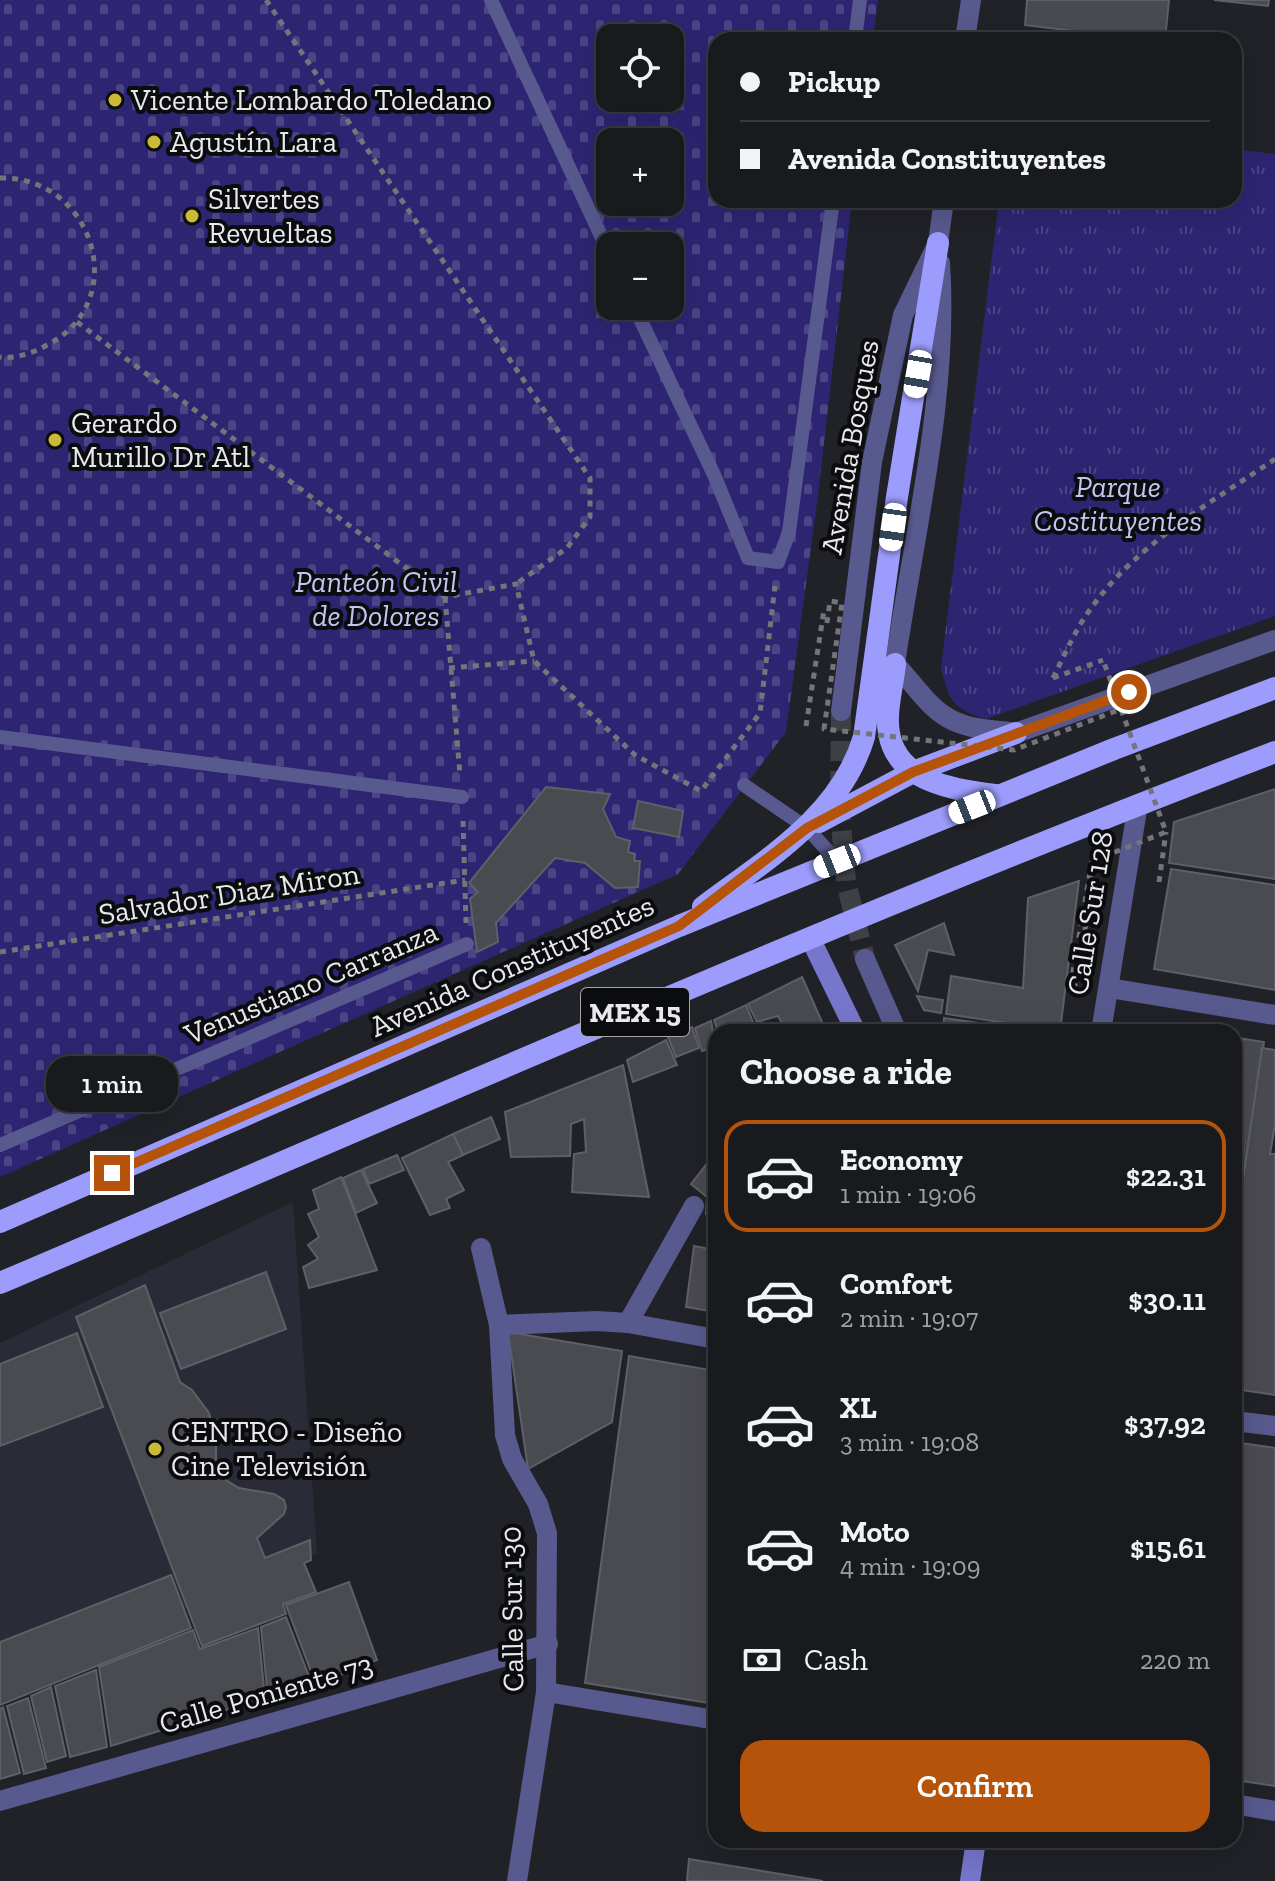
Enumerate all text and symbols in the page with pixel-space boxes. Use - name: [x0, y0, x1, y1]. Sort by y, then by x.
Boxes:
- map controls: [596, 24, 684, 320]
- button: locate: [596, 24, 684, 112]
- text: Pickup: [788, 64, 880, 100]
- place label: Vicente Lombardo Toledano: [130, 82, 492, 118]
- marker: Vicente Lombardo Toledano: [106, 91, 124, 109]
- place label: Agustín Lara: [170, 124, 337, 160]
- button: +: [596, 128, 684, 216]
- marker: Agustín Lara: [145, 133, 163, 151]
- text: Avenida Constituyentes: [788, 141, 1106, 177]
- place label: Silvertes Revueltas: [208, 181, 333, 251]
- marker: Silvertes Revueltas: [183, 207, 201, 225]
- button: −: [596, 232, 684, 320]
- street label: Avenida Bosques: [813, 337, 887, 557]
- car: [902, 348, 934, 400]
- place label: Gerardo Murillo Dr Atl: [71, 405, 250, 475]
- marker: Gerardo Murillo Dr Atl: [46, 431, 64, 449]
- park label: Parque Costituyentes: [1034, 469, 1202, 539]
- car: [878, 502, 908, 552]
- park label: Panteón Civil de Dolores: [295, 564, 457, 634]
- route start: [1111, 674, 1147, 710]
- car: [945, 787, 999, 827]
- street label: Calle Sur 128: [1059, 828, 1121, 998]
- car: [810, 841, 864, 881]
- street label: Salvador Diaz Miron: [96, 856, 362, 932]
- street label: Avenida Constituyentes: [364, 887, 660, 1045]
- street label: Venustiano Carranza: [178, 913, 443, 1053]
- road number: MEX 15: [581, 988, 689, 1036]
- text: Choose a ride: [740, 1050, 952, 1093]
- callout: 1 min: [46, 1057, 178, 1113]
- text: 1 min: [81, 1068, 143, 1100]
- icon: car: [744, 1140, 816, 1212]
- text: Economy: [840, 1142, 963, 1178]
- route end: [94, 1155, 130, 1191]
- text: $22.31: [1126, 1158, 1206, 1194]
- text: 1 min · 19:06: [840, 1178, 976, 1210]
- icon: car: [744, 1264, 816, 1336]
- text: Comfort: [840, 1266, 952, 1302]
- text: $30.11: [1128, 1282, 1206, 1318]
- text: 2 min · 19:07: [840, 1302, 978, 1334]
- icon: car: [744, 1388, 816, 1460]
- text: XL: [840, 1390, 877, 1426]
- text: $37.92: [1124, 1406, 1206, 1442]
- place label: CENTRO - Diseño Cine Televisión: [171, 1414, 402, 1484]
- text: 3 min · 19:08: [840, 1426, 979, 1458]
- marker: CENTRO - Diseño Cine Televisión: [146, 1440, 164, 1458]
- icon: car: [744, 1512, 816, 1584]
- text: Moto: [840, 1514, 910, 1550]
- street label: Calle Sur 130: [493, 1526, 531, 1692]
- text: $15.61: [1130, 1530, 1206, 1566]
- text: 4 min · 19:09: [840, 1550, 980, 1582]
- icon: cash: [740, 1638, 784, 1682]
- text: Cash: [804, 1642, 868, 1678]
- text: 220 m: [1140, 1644, 1210, 1676]
- street label: Calle Poniente 73: [155, 1646, 377, 1742]
- button: Confirm: [740, 1740, 1210, 1832]

